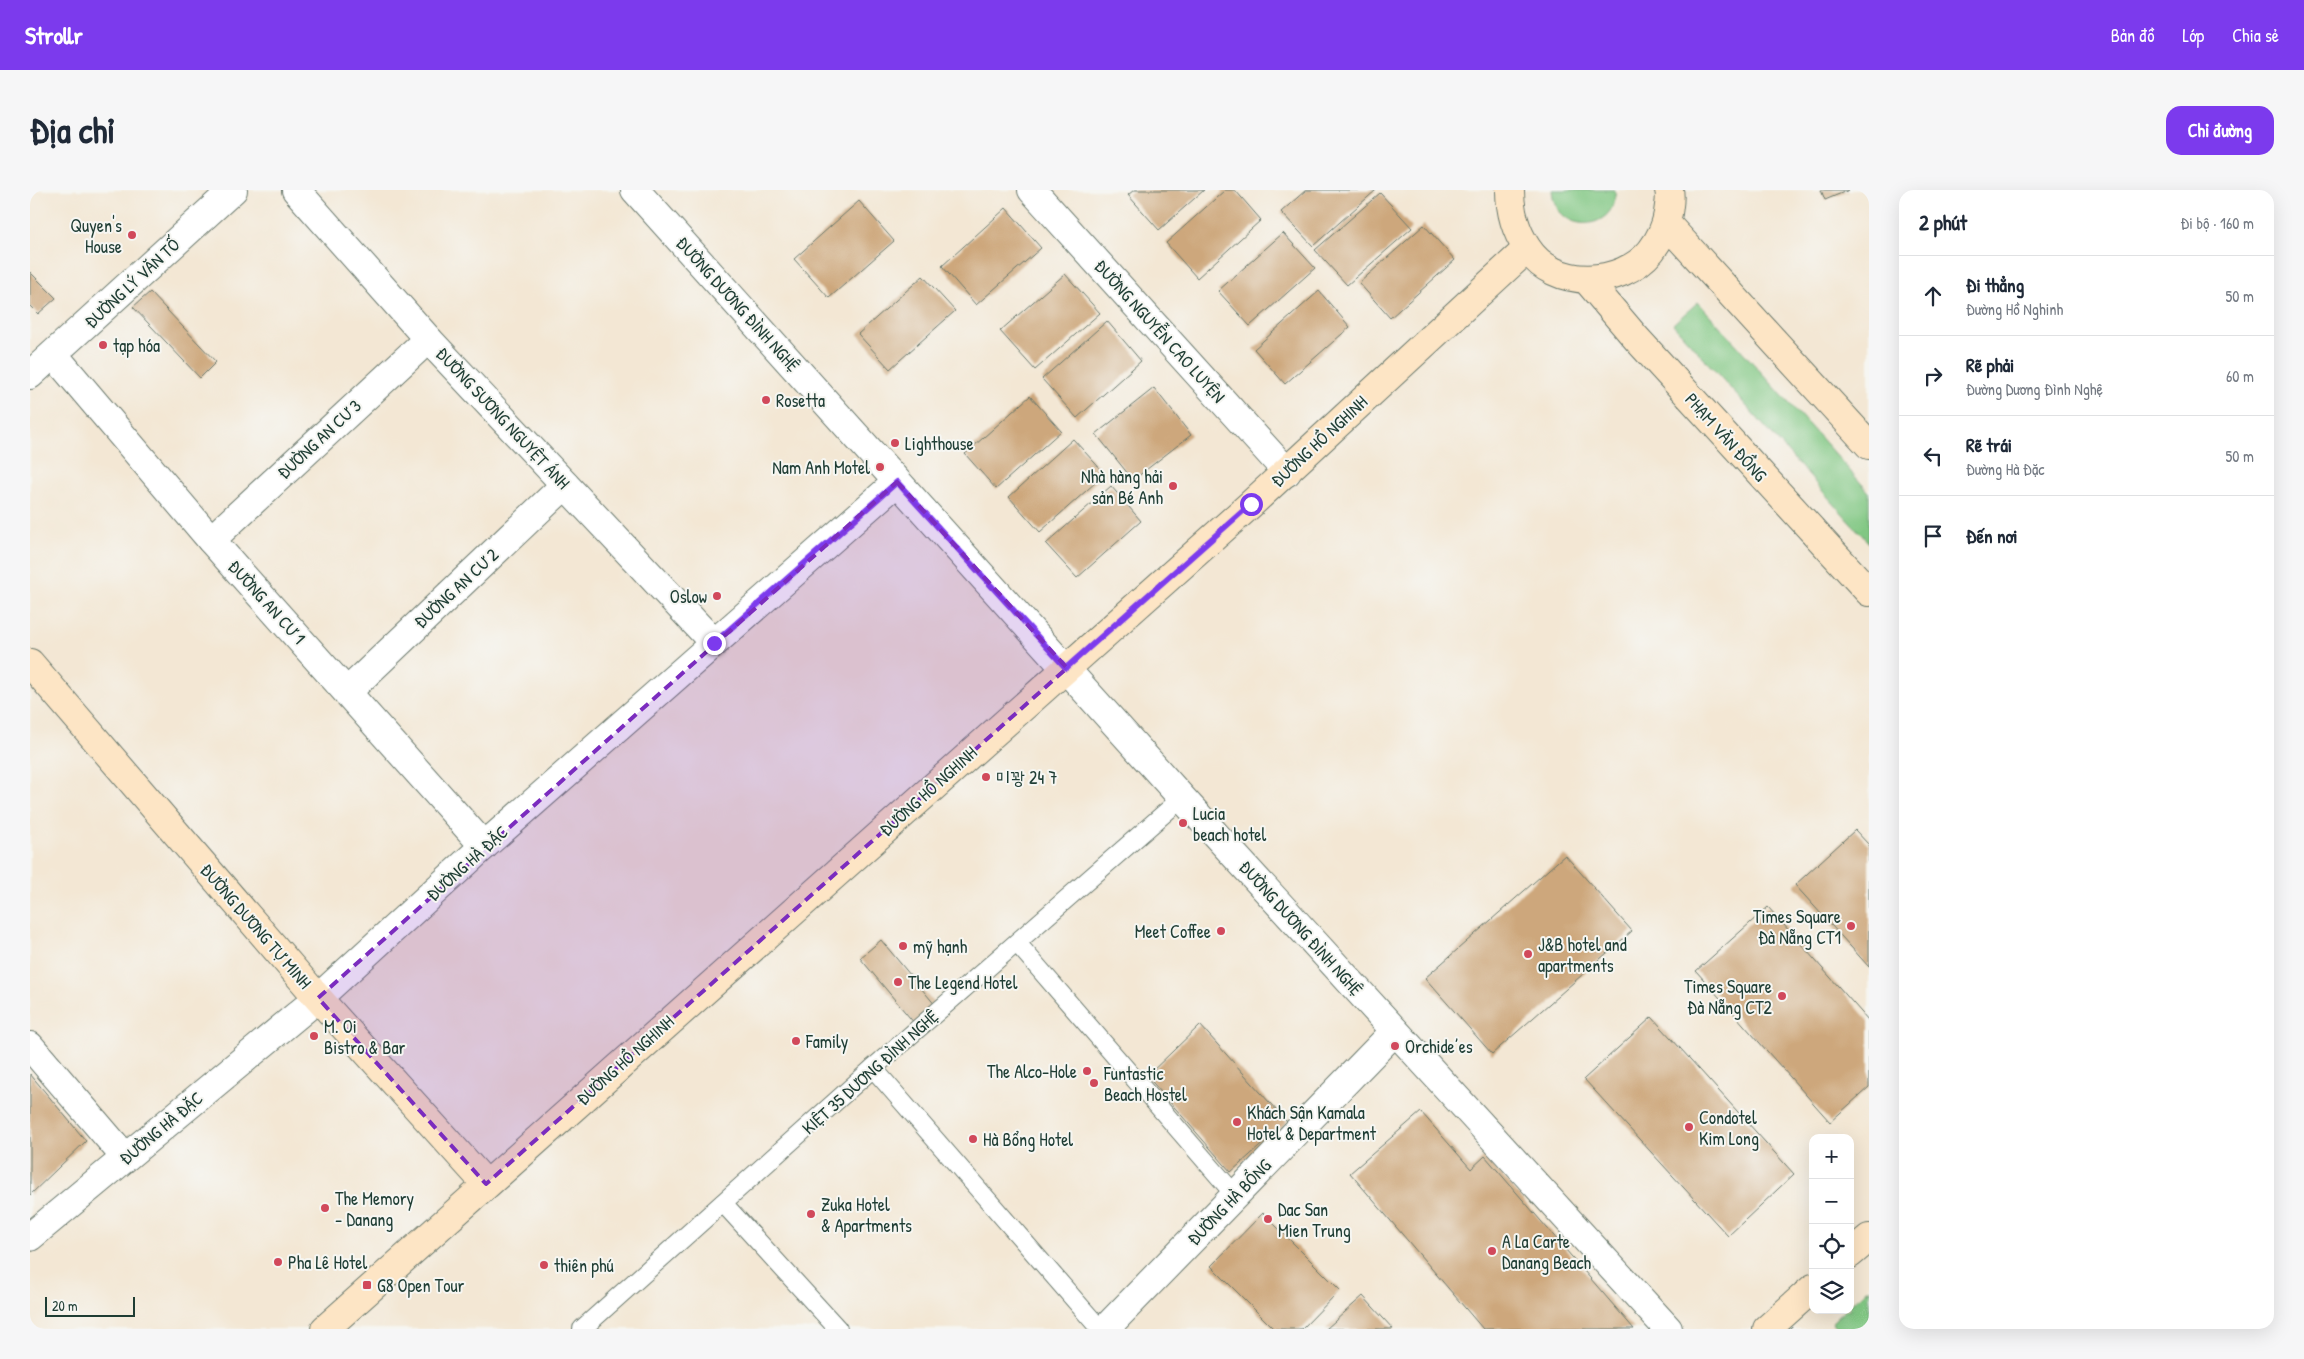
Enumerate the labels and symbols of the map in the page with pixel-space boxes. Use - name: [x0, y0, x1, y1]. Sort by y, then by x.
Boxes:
- place label: Quyen's House: [70, 213, 122, 259]
- marker: Quyen's House: [126, 229, 138, 241]
- street label: ĐƯỜNG DƯƠNG ĐÌNH NGHỆ: [671, 231, 805, 377]
- street label: ĐƯỜNG LÝ VĂN TỐ: [79, 232, 185, 334]
- street label: ĐƯỜNG NGUYỄN CAO LUYỆN: [1089, 254, 1231, 408]
- place label: tạp hóa: [113, 333, 160, 358]
- marker: tạp hóa: [97, 339, 109, 351]
- street label: ĐƯỜNG SƯƠNG NGUYỆT ÁNH: [430, 341, 576, 495]
- street label: PHẠM VĂN ĐỒNG: [1679, 387, 1773, 487]
- place label: Rosetta: [776, 388, 825, 413]
- street label: ĐƯỜNG HỒ NGHINH: [1265, 390, 1373, 492]
- street label: ĐƯỜNG AN CƯ 3: [271, 393, 367, 485]
- marker: Rosetta: [760, 394, 772, 406]
- place label: Lighthouse: [905, 431, 974, 456]
- marker: Lighthouse: [889, 437, 901, 449]
- place label: Nam Anh Motel: [772, 455, 870, 480]
- marker: Nam Anh Motel: [874, 461, 886, 473]
- place label: Nhà hàng hải sản Bé Anh: [1081, 464, 1163, 510]
- marker: Nhà hàng hải sản Bé Anh: [1167, 480, 1179, 492]
- route start: [1240, 493, 1263, 516]
- street label: ĐƯỜNG AN CƯ 2: [408, 542, 504, 634]
- street label: ĐƯỜNG AN CƯ 1: [223, 555, 311, 649]
- place label: Oslow: [670, 584, 707, 609]
- marker: Oslow: [711, 590, 723, 602]
- route end: [703, 632, 726, 655]
- street label: ĐƯỜNG HỒ NGHINH: [874, 740, 982, 842]
- place label: 미꽝 24 7: [996, 765, 1057, 790]
- marker: 미꽝 24 7: [980, 771, 992, 783]
- place label: Lucia beach hotel: [1193, 801, 1266, 847]
- marker: Lucia beach hotel: [1177, 817, 1189, 829]
- street label: ĐƯỜNG HÀ ĐẶC: [421, 819, 513, 906]
- street label: ĐƯỜNG DƯƠNG ĐÌNH NGHỆ: [1234, 855, 1368, 1001]
- street label: ĐƯỜNG DƯƠNG TỰ MINH: [195, 858, 317, 994]
- place label: Times Square Đà Nẵng CT1: [1753, 904, 1841, 950]
- place label: Meet Coffee: [1135, 919, 1211, 944]
- marker: Times Square Đà Nẵng CT1: [1845, 920, 1857, 932]
- marker: Meet Coffee: [1215, 925, 1227, 937]
- place label: J&B hotel and apartments: [1538, 932, 1627, 978]
- place label: mỹ hạnh: [913, 934, 968, 959]
- marker: mỹ hạnh: [897, 940, 909, 952]
- marker: J&B hotel and apartments: [1522, 948, 1534, 960]
- place label: The Legend Hotel: [908, 970, 1018, 995]
- place label: Times Square Đà Nẵng CT2: [1684, 974, 1773, 1020]
- marker: The Legend Hotel: [892, 976, 904, 988]
- marker: Times Square Đà Nẵng CT2: [1776, 990, 1788, 1002]
- street label: KIỆT 35 DƯƠNG ĐÌNH NGHỆ: [796, 1004, 944, 1140]
- street label: ĐƯỜNG HỒ NGHINH: [571, 1009, 679, 1111]
- place label: M. Oi Bistro & Bar: [324, 1014, 405, 1060]
- place label: Family: [805, 1029, 849, 1054]
- marker: M. Oi Bistro & Bar: [308, 1030, 320, 1042]
- place label: Orchide’es: [1405, 1034, 1473, 1059]
- marker: Family: [790, 1035, 802, 1047]
- marker: Orchide’es: [1389, 1040, 1401, 1052]
- place label: The Alco-Hole: [987, 1059, 1077, 1084]
- place label: Funtastic Beach Hostel: [1103, 1061, 1187, 1107]
- marker: The Alco-Hole: [1081, 1065, 1093, 1077]
- marker: Funtastic Beach Hostel: [1088, 1077, 1100, 1089]
- street label: ĐƯỜNG HÀ ĐẶC: [114, 1086, 208, 1170]
- place label: Khách Sận Kamala Hotel & Department: [1247, 1100, 1377, 1146]
- place label: Condotel Kim Long: [1699, 1105, 1759, 1151]
- marker: Khách Sận Kamala Hotel & Department: [1231, 1116, 1243, 1128]
- marker: Condotel Kim Long: [1683, 1121, 1695, 1133]
- place label: Hà Bổng Hotel: [983, 1127, 1073, 1152]
- marker: Hà Bổng Hotel: [967, 1133, 979, 1145]
- street label: ĐƯỜNG HÀ BỔNG: [1181, 1153, 1277, 1251]
- place label: The Memory - Danang: [335, 1186, 415, 1232]
- place label: Zuka Hotel & Apartments: [821, 1192, 912, 1238]
- place label: Dac San Mien Trung: [1278, 1197, 1351, 1243]
- marker: The Memory - Danang: [319, 1202, 331, 1214]
- marker: Zuka Hotel & Apartments: [805, 1208, 817, 1220]
- marker: Dac San Mien Trung: [1262, 1213, 1274, 1225]
- place label: A La Carte Danang Beach: [1502, 1229, 1591, 1275]
- marker: A La Carte Danang Beach: [1486, 1245, 1498, 1257]
- place label: Pha Lê Hotel: [288, 1250, 367, 1275]
- place label: thiên phú: [554, 1253, 614, 1278]
- marker: Pha Lê Hotel: [272, 1256, 284, 1268]
- marker: thiên phú: [538, 1259, 550, 1271]
- place label: G8 Open Tour: [377, 1273, 465, 1298]
- marker: G8 Open Tour: [361, 1279, 373, 1291]
- scale bar: [45, 1294, 135, 1317]

